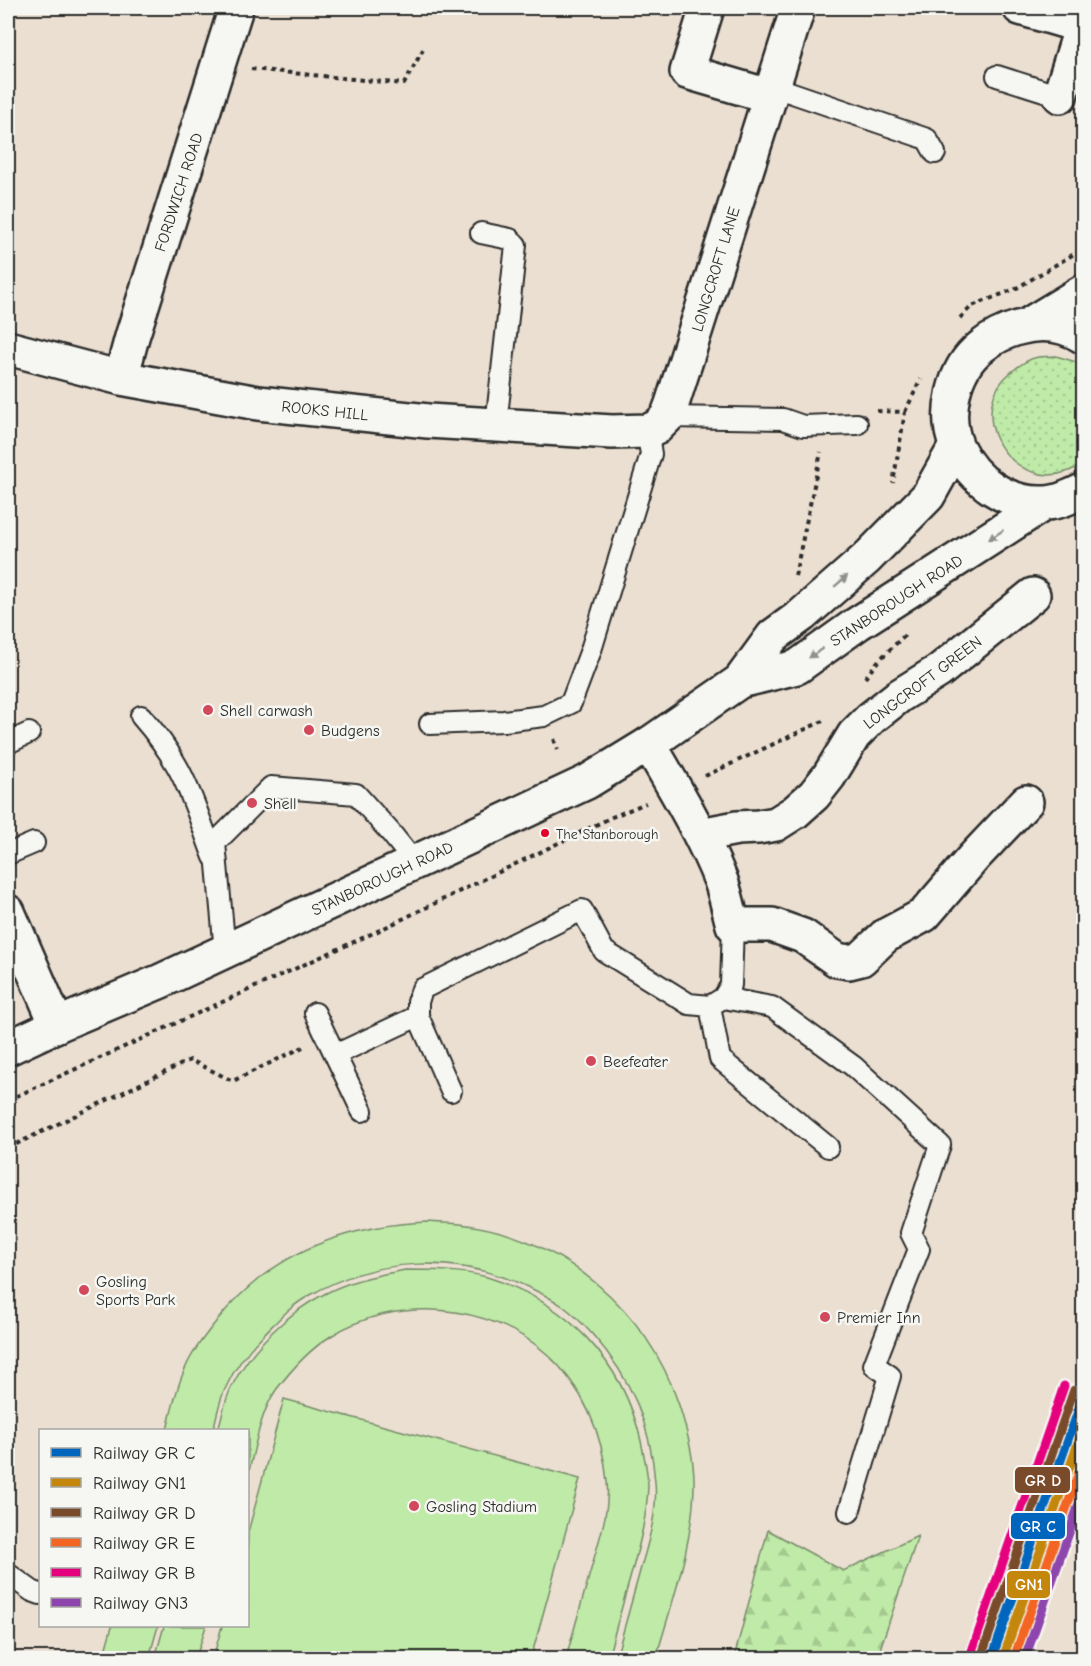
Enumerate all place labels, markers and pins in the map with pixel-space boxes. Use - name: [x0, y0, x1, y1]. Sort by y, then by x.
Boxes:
- place label: Shell carwash: [220, 702, 313, 720]
- marker: Shell carwash: [201, 703, 215, 717]
- place label: Budgens: [321, 722, 380, 740]
- marker: Budgens: [302, 723, 316, 737]
- place label: Shell: [264, 795, 296, 813]
- marker: Shell: [245, 796, 259, 810]
- place label: The Stanborough: [556, 826, 659, 843]
- marker: The Stanborough: [539, 827, 551, 839]
- place label: Beefeater: [603, 1053, 669, 1071]
- marker: Beefeater: [584, 1054, 598, 1068]
- place label: Gosling Sports Park: [96, 1273, 176, 1309]
- marker: Gosling Sports Park: [77, 1283, 91, 1297]
- place label: Premier Inn: [837, 1309, 921, 1327]
- marker: Premier Inn: [818, 1310, 832, 1324]
- place label: Gosling Stadium: [426, 1498, 537, 1516]
- marker: Gosling Stadium: [407, 1499, 421, 1513]

